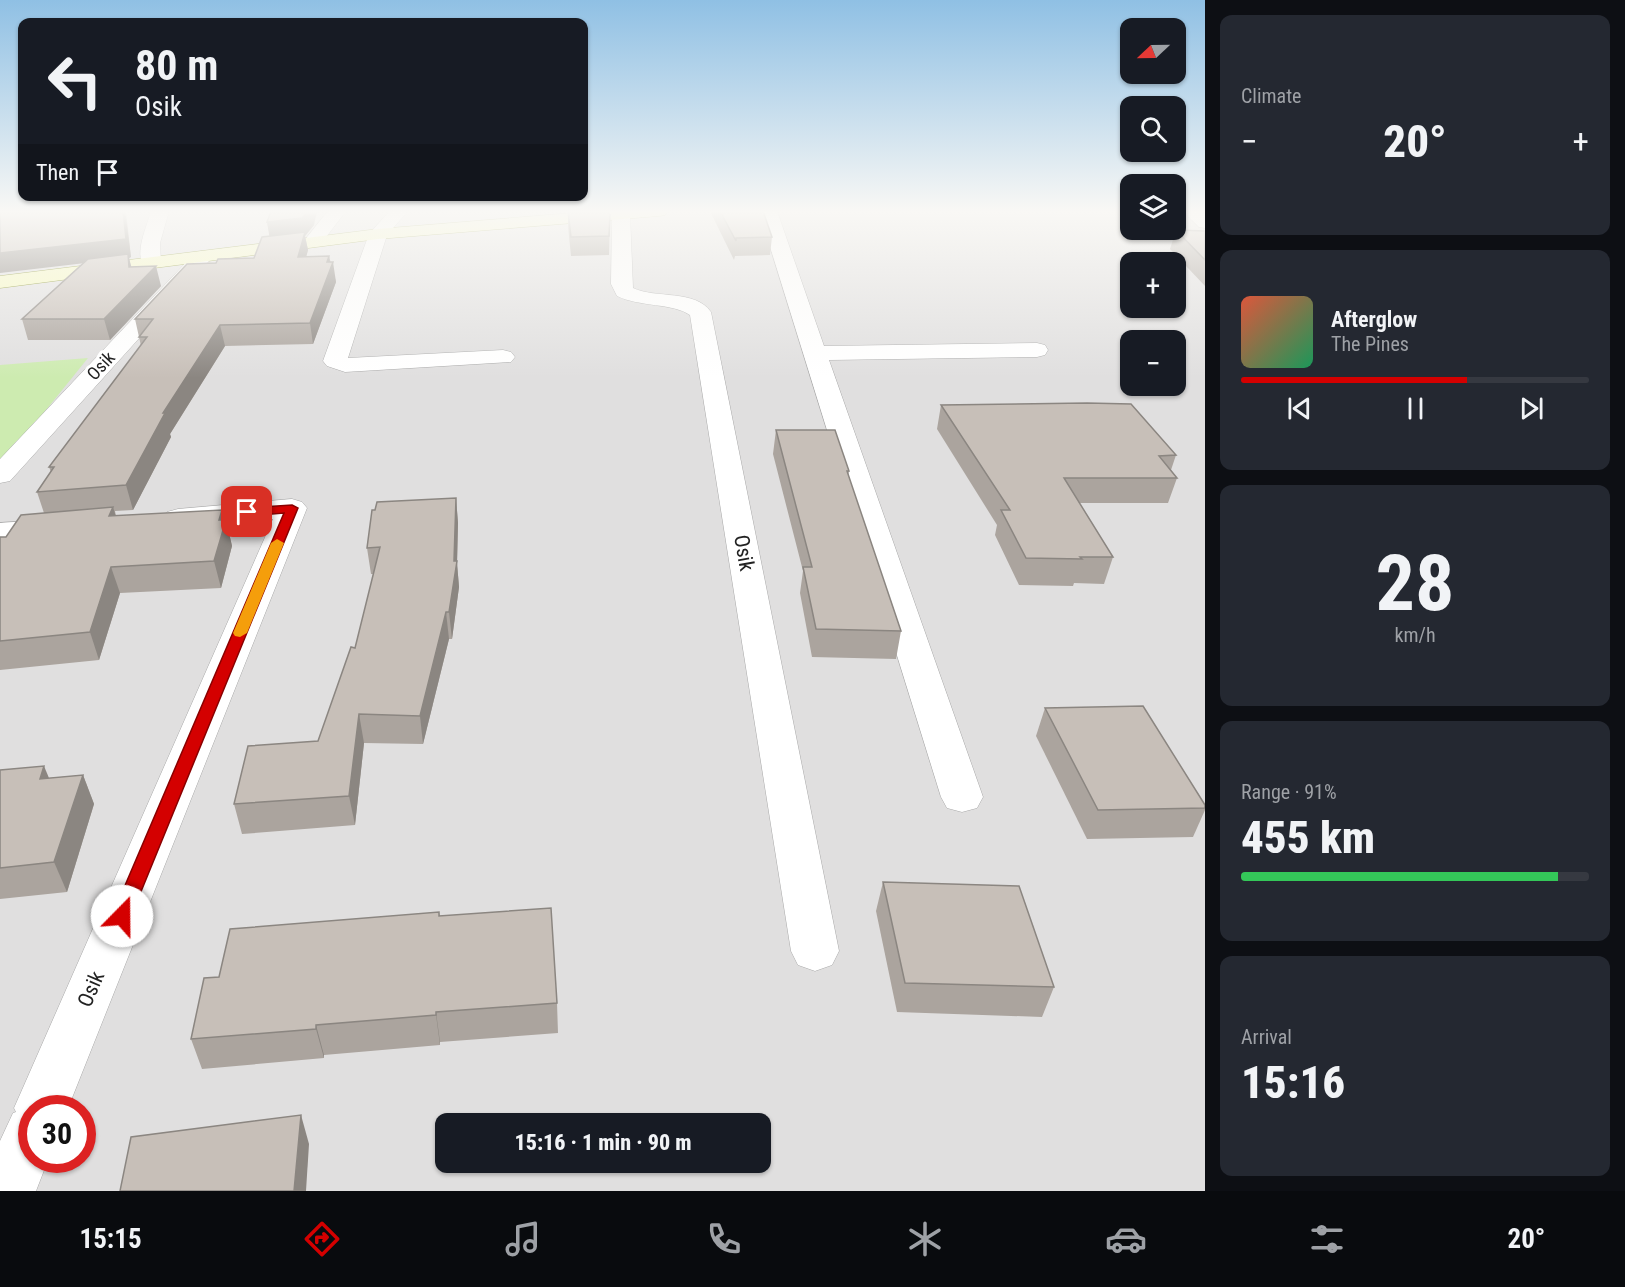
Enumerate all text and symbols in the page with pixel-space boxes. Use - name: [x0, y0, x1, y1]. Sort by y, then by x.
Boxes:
- north arrow: [1120, 18, 1186, 84]
- map controls: [1120, 18, 1186, 396]
- text: 80 m: [135, 41, 218, 90]
- icon: left: [36, 42, 114, 120]
- text: Climate: [1241, 84, 1301, 108]
- text: Osik: [135, 91, 182, 123]
- button: search: [1120, 96, 1186, 162]
- text: 20°: [1383, 115, 1447, 168]
- text: −: [1241, 122, 1258, 161]
- text: +: [1573, 122, 1589, 161]
- icon: arrive: [91, 156, 124, 189]
- text: Then: [36, 160, 79, 185]
- button: layers: [1120, 174, 1186, 240]
- button: +: [1120, 252, 1186, 318]
- text: Afterglow: [1331, 307, 1417, 332]
- button: −: [1120, 330, 1186, 396]
- text: The Pines: [1331, 332, 1409, 356]
- street label: Osik: [82, 347, 119, 384]
- icon: previous: [1283, 392, 1316, 425]
- icon: pause: [1399, 392, 1432, 425]
- icon: next: [1515, 392, 1548, 425]
- pin: [221, 486, 272, 537]
- icon: arrive: [230, 495, 263, 528]
- street label: Osik: [729, 533, 759, 574]
- text: 28: [1376, 538, 1454, 629]
- text: km/h: [1394, 623, 1436, 647]
- text: Range · 91%: [1241, 780, 1337, 804]
- text: 455 km: [1241, 811, 1375, 864]
- position arrow: [90, 884, 154, 948]
- street label: Osik: [73, 967, 109, 1010]
- text: Arrival: [1241, 1025, 1292, 1049]
- text: 15:16: [1241, 1056, 1345, 1109]
- speed limit sign: 30: [18, 1095, 96, 1173]
- text: 15:16 · 1 min · 90 m: [515, 1130, 691, 1155]
- icon: directions: [301, 1218, 343, 1260]
- icon: music: [502, 1218, 544, 1260]
- icon: phone: [703, 1218, 745, 1260]
- icon: climate: [904, 1218, 946, 1260]
- icon: car: [1105, 1218, 1147, 1260]
- icon: filters: [1306, 1218, 1348, 1260]
- text: 15:15: [80, 1223, 142, 1255]
- text: 20°: [1508, 1223, 1545, 1255]

